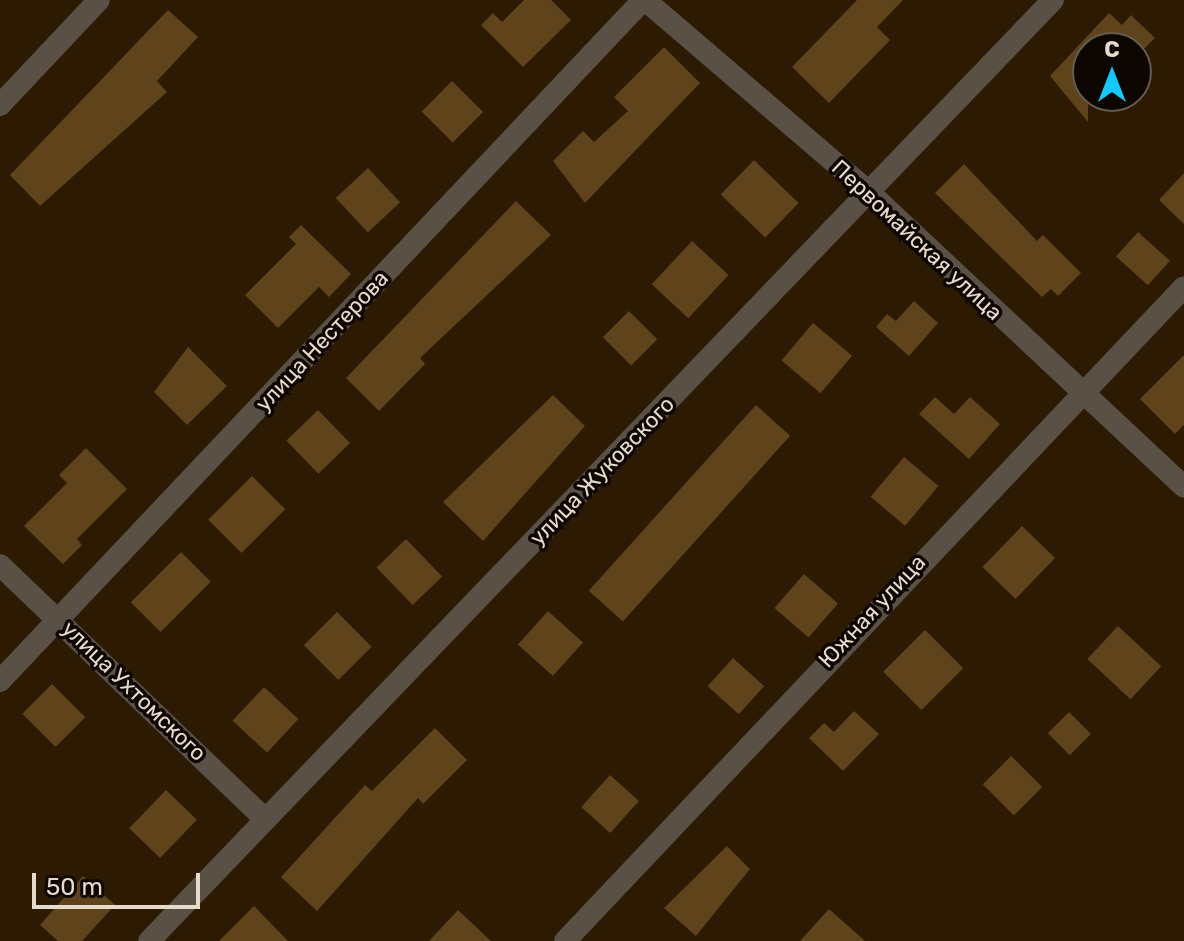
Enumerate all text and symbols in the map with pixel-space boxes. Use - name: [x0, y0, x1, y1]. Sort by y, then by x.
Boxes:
- north arrow: [1072, 32, 1152, 112]
- text: С: [1104, 36, 1120, 63]
- street label: Первомайская улица: [826, 154, 1008, 326]
- street label: улица Нестерова: [250, 265, 394, 417]
- street label: улица Жуковского: [524, 391, 680, 551]
- street label: Южная улица: [813, 549, 931, 673]
- street label: улица Ухтомского: [56, 615, 212, 767]
- scale bar: [36, 857, 204, 907]
- text: 50 m: [46, 873, 103, 901]

